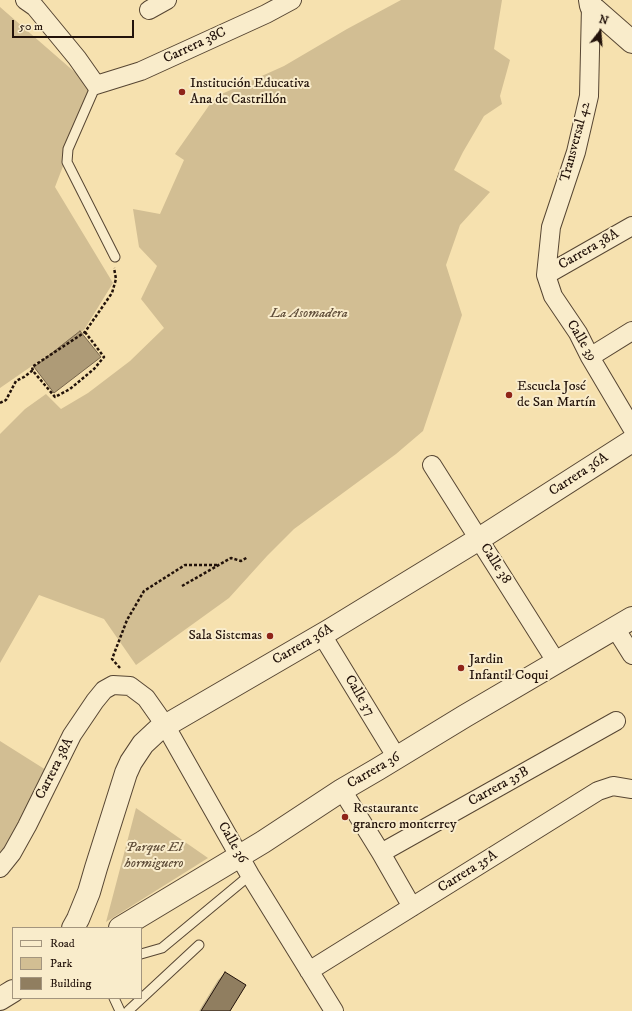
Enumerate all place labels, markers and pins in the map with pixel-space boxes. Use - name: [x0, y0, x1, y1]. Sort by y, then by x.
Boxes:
- place label: Institución Educativa Ana de Castrillón: [190, 76, 310, 108]
- marker: Institución Educativa Ana de Castrillón: [177, 87, 187, 97]
- place label: Escuela José de San Martín: [517, 379, 596, 412]
- marker: Escuela José de San Martín: [504, 390, 514, 400]
- place label: Sala Sistemas: [189, 628, 262, 644]
- marker: Sala Sistemas: [265, 631, 275, 641]
- place label: Jardin Infantil Coqui: [469, 652, 548, 684]
- marker: Jardin Infantil Coqui: [456, 663, 466, 673]
- place label: Restaurante granero monterrey: [353, 801, 457, 834]
- marker: Restaurante granero monterrey: [340, 812, 350, 822]

